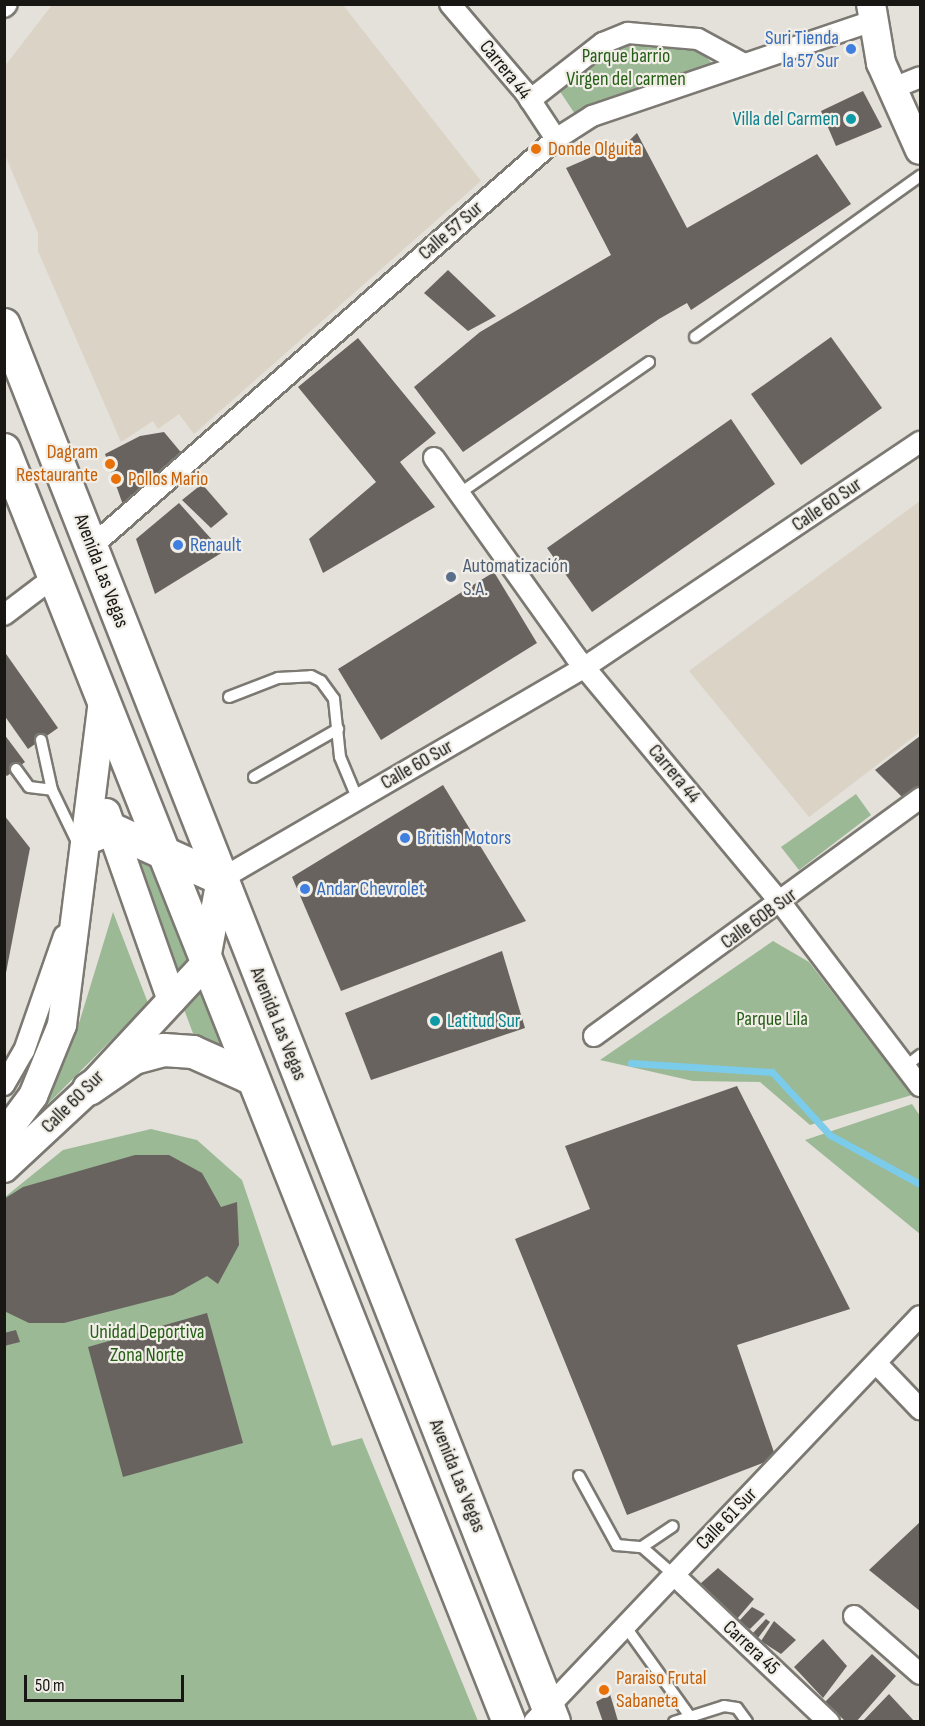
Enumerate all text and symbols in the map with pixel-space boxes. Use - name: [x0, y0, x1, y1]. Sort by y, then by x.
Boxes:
- place label: Suri Tienda la 57 Sur: [765, 26, 839, 73]
- street label: Carrera 44: [474, 35, 536, 105]
- marker: Suri Tienda la 57 Sur: [844, 42, 858, 56]
- park label: Parque barrio Virgen del carmen: [566, 44, 686, 91]
- place label: Villa del Carmen: [732, 107, 839, 131]
- marker: Villa del Carmen: [844, 112, 858, 126]
- place label: Donde Olguita: [548, 137, 642, 161]
- marker: Donde Olguita: [529, 142, 543, 156]
- street label: Calle 57 Sur: [414, 197, 488, 265]
- place label: Dagram Restaurante: [16, 440, 98, 487]
- marker: Dagram Restaurante: [103, 457, 117, 471]
- place label: Pollos Mario: [128, 467, 208, 491]
- marker: Pollos Mario: [109, 472, 123, 486]
- street label: Calle 60 Sur: [787, 473, 867, 537]
- street label: Avenida Las Vegas: [68, 511, 134, 631]
- place label: Renault: [190, 533, 241, 557]
- marker: Renault: [171, 538, 185, 552]
- place label: Automatización S.A.: [463, 554, 568, 601]
- marker: Automatización S.A.: [444, 570, 458, 584]
- street label: Calle 60 Sur: [377, 735, 457, 795]
- street label: Carrera 44: [643, 740, 705, 808]
- place label: British Motors: [417, 826, 511, 850]
- marker: British Motors: [398, 831, 412, 845]
- place label: Andar Chevrolet: [317, 877, 425, 901]
- marker: Andar Chevrolet: [298, 882, 312, 896]
- street label: Calle 60B Sur: [716, 883, 802, 955]
- street label: Avenida Las Vegas: [244, 964, 312, 1084]
- park label: Parque Lila: [736, 1007, 808, 1031]
- place label: Latitud Sur: [447, 1009, 521, 1033]
- marker: Latitud Sur: [428, 1014, 442, 1028]
- street label: Calle 60 Sur: [36, 1065, 110, 1139]
- park label: Unidad Deportiva Zona Norte: [89, 1321, 205, 1368]
- street label: Avenida Las Vegas: [423, 1416, 491, 1536]
- street label: Calle 61 Sur: [692, 1483, 762, 1555]
- street label: Carrera 45: [718, 1616, 784, 1680]
- scale bar: [27, 1663, 188, 1701]
- place label: Paraiso Frutal Sabaneta: [616, 1666, 706, 1713]
- text: 50 m: [35, 1675, 65, 1696]
- marker: Paraiso Frutal Sabaneta: [597, 1683, 611, 1697]

